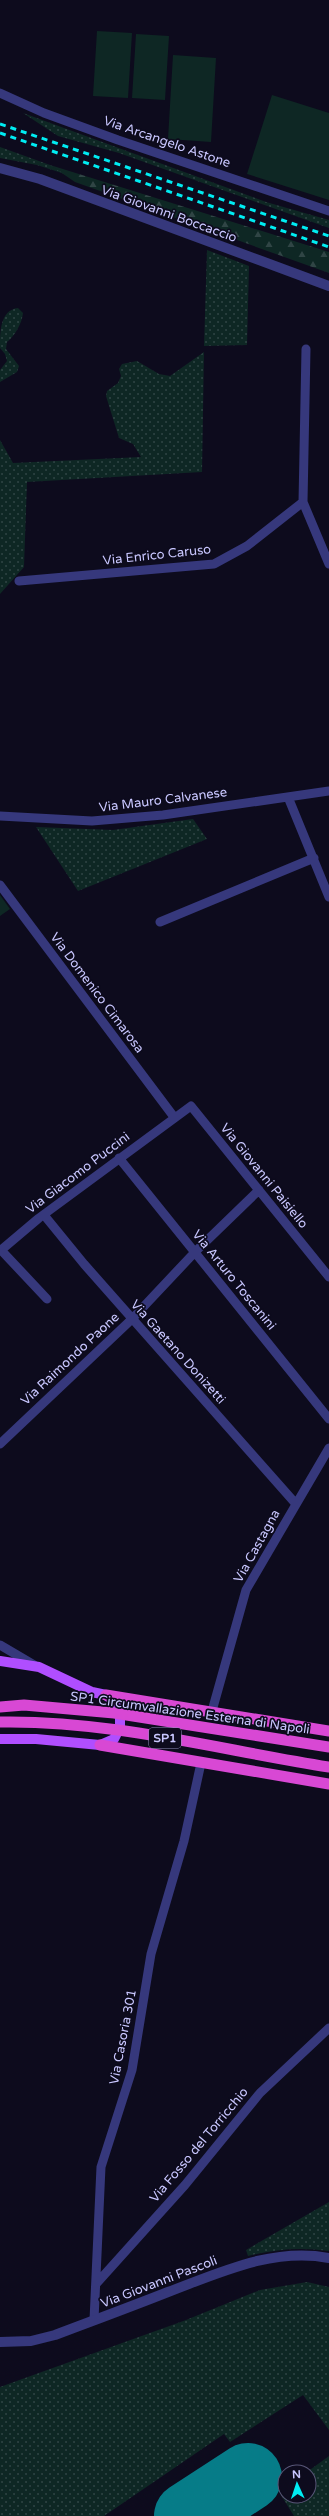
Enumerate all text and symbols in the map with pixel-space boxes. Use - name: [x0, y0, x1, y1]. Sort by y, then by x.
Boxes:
- street label: Via Arcangelo Astone: [101, 113, 233, 171]
- street label: Via Giovanni Boccaccio: [99, 182, 239, 246]
- street label: Via Enrico Caruso: [102, 541, 212, 569]
- street label: Via Mauro Calvanese: [98, 784, 228, 816]
- street label: Via Domenico Cimarosa: [46, 930, 148, 1056]
- street label: Via Giovanni Paisiello: [217, 1120, 311, 1232]
- street label: Via Giacomo Puccini: [23, 1129, 133, 1217]
- street label: Via Arturo Toscanini: [189, 1227, 279, 1333]
- street label: Via Gaetano Donizetti: [127, 1297, 229, 1407]
- street label: Via Raimondo Paone: [17, 1309, 123, 1409]
- street label: Via Castagna: [230, 1507, 284, 1585]
- street label: SP1 Circumvallazione Esterna di Napoli: [69, 1688, 311, 1738]
- road number: SP1: [149, 1728, 181, 1748]
- street label: Via Casoria 301: [106, 1988, 140, 2086]
- street label: Via Fosso del Torricchio: [146, 2084, 252, 2206]
- street label: Via Giovanni Pascoli: [98, 2252, 220, 2312]
- north arrow: [277, 2464, 317, 2504]
- text: N: [292, 2468, 301, 2481]

